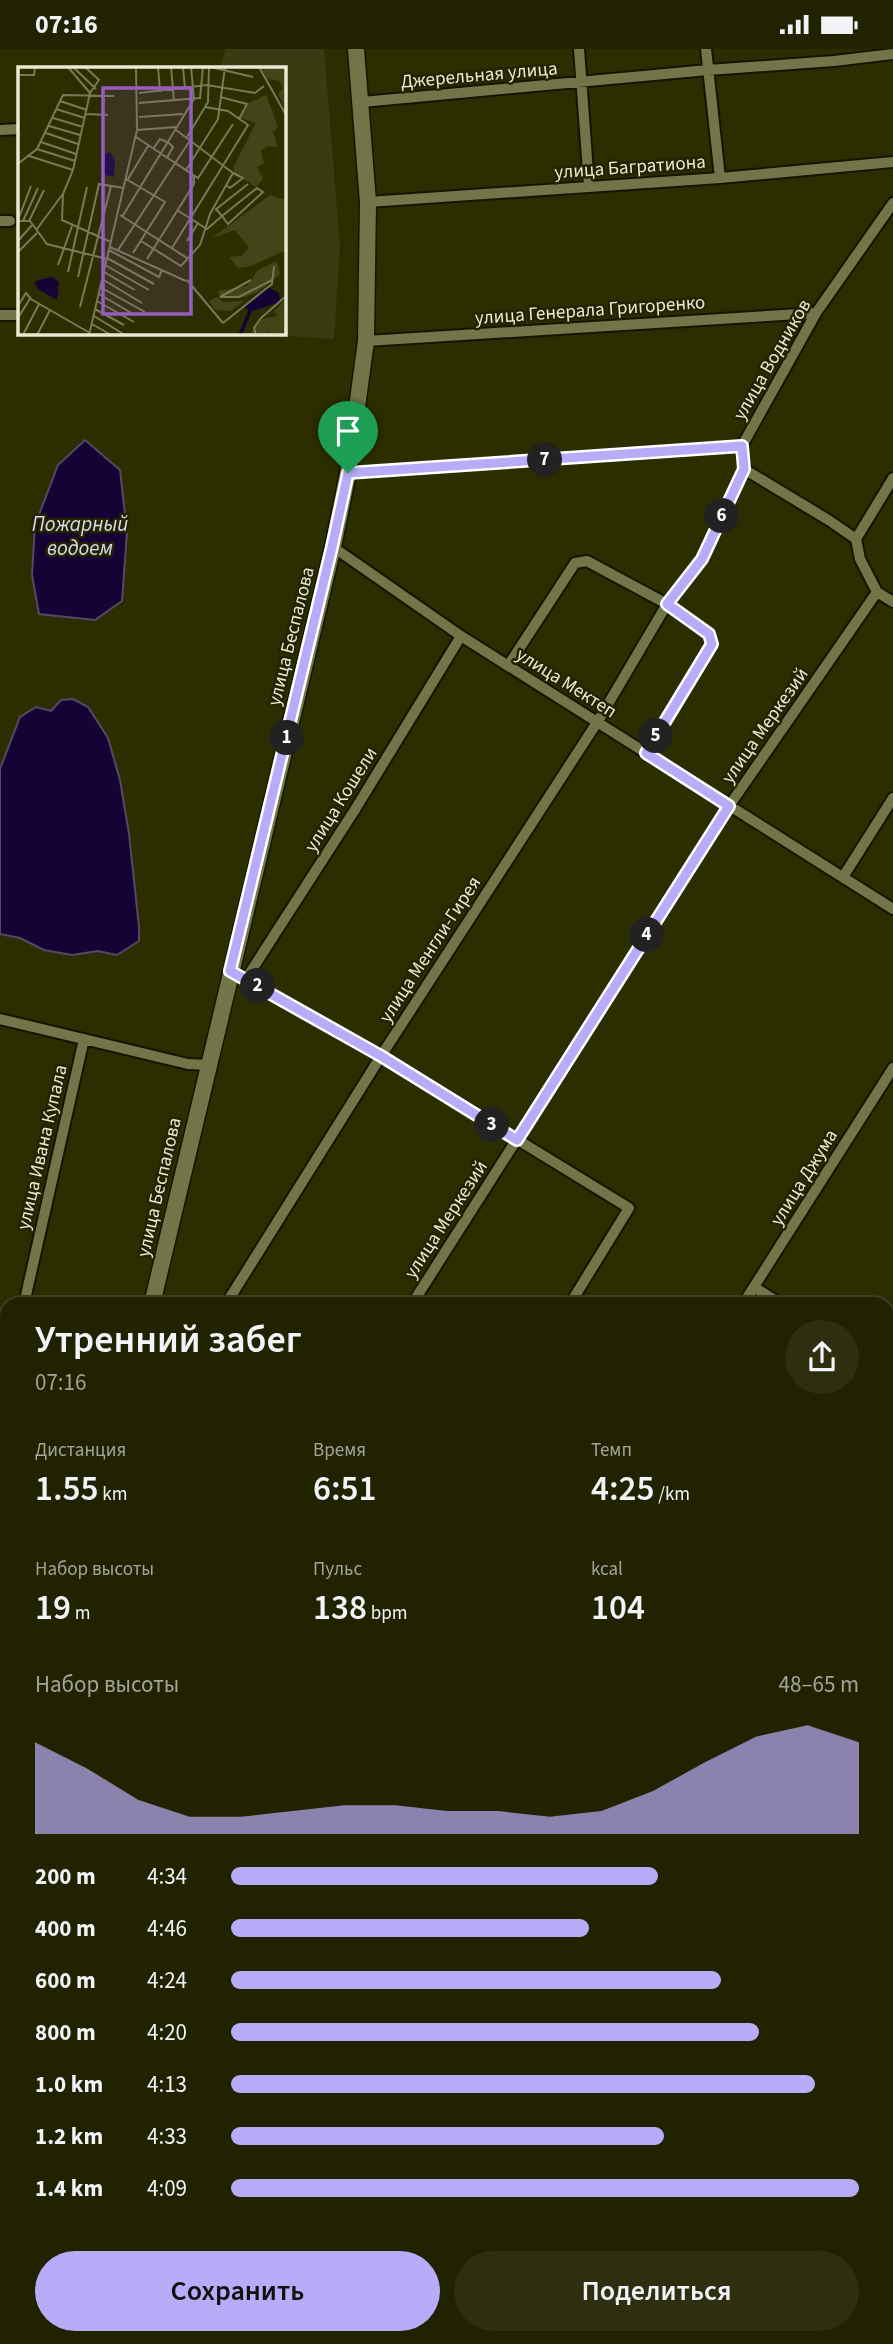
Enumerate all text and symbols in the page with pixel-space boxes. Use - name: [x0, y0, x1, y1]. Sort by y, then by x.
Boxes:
- text: 07:16: [35, 6, 98, 43]
- street label: Джерельная улица: [400, 55, 559, 96]
- inset map: [18, 67, 285, 334]
- street label: улица Багратиона: [554, 149, 707, 186]
- street label: улица Генерала Григоренко: [474, 289, 706, 332]
- street label: улица Водников: [727, 294, 818, 425]
- pin: [318, 401, 378, 473]
- icon: arrive: [329, 412, 367, 450]
- pin: 7: [528, 443, 562, 477]
- text: 7: [539, 446, 550, 473]
- pin: 6: [704, 498, 740, 533]
- text: 6: [716, 502, 727, 529]
- water label: Пожарный водоем: [32, 509, 128, 563]
- street label: улица Беспалова: [261, 564, 322, 709]
- street label: улица Мектеп: [511, 642, 622, 725]
- street label: улица Меркезий: [715, 662, 815, 789]
- pin: 5: [638, 719, 674, 753]
- pin: 1: [270, 721, 304, 755]
- text: 5: [650, 722, 661, 749]
- text: 1: [281, 724, 292, 751]
- street label: улица Кошели: [298, 742, 384, 858]
- street label: улица Менгли-Гирея: [373, 871, 488, 1028]
- pin: 4: [630, 917, 664, 952]
- text: 4: [641, 921, 652, 948]
- pin: 2: [240, 969, 276, 1003]
- text: 2: [252, 972, 263, 999]
- street label: улица Ивана Купала: [10, 1062, 75, 1233]
- pin: 3: [475, 1107, 510, 1143]
- text: 3: [486, 1111, 497, 1138]
- street label: улица Беспалова: [130, 1115, 189, 1260]
- street label: улица Джума: [764, 1124, 845, 1231]
- street label: улица Меркезий: [398, 1155, 495, 1284]
- text: Утренний забег: [35, 1313, 302, 1367]
- button: share: [785, 1320, 859, 1394]
- text: 07:16: [35, 1366, 86, 1399]
- text: Дистанция: [35, 1437, 126, 1464]
- text: Время: [313, 1437, 366, 1464]
- text: Темп: [591, 1437, 632, 1464]
- text: 1.55: [35, 1464, 99, 1514]
- text: 6:51: [313, 1464, 377, 1514]
- text: 4:25: [591, 1464, 655, 1514]
- text: km: [99, 1481, 127, 1508]
- text: /km: [655, 1481, 690, 1508]
- text: Набор высоты: [35, 1556, 154, 1583]
- text: Пульс: [313, 1556, 362, 1583]
- text: kcal: [591, 1556, 623, 1583]
- text: 19: [35, 1583, 71, 1633]
- text: 138: [313, 1583, 367, 1633]
- text: 104: [591, 1583, 645, 1633]
- text: m: [71, 1600, 90, 1627]
- text: bpm: [367, 1600, 407, 1627]
- text: Набор высоты: [35, 1668, 179, 1701]
- text: 48–65 m: [779, 1668, 859, 1701]
- text: 200 m: [35, 1860, 96, 1893]
- text: 4:34: [147, 1860, 187, 1893]
- text: 400 m: [35, 1912, 96, 1945]
- text: 4:46: [147, 1912, 187, 1945]
- text: 600 m: [35, 1964, 96, 1997]
- text: 4:24: [147, 1964, 187, 1997]
- text: 800 m: [35, 2016, 96, 2049]
- text: 4:20: [147, 2016, 187, 2049]
- text: 1.0 km: [35, 2068, 103, 2101]
- text: 4:13: [147, 2068, 187, 2101]
- text: 1.2 km: [35, 2120, 103, 2153]
- text: 4:33: [147, 2120, 187, 2153]
- text: 1.4 km: [35, 2172, 103, 2205]
- text: 4:09: [147, 2172, 187, 2205]
- button: Сохранить: [35, 2251, 440, 2331]
- button: Поделиться: [454, 2251, 859, 2331]

